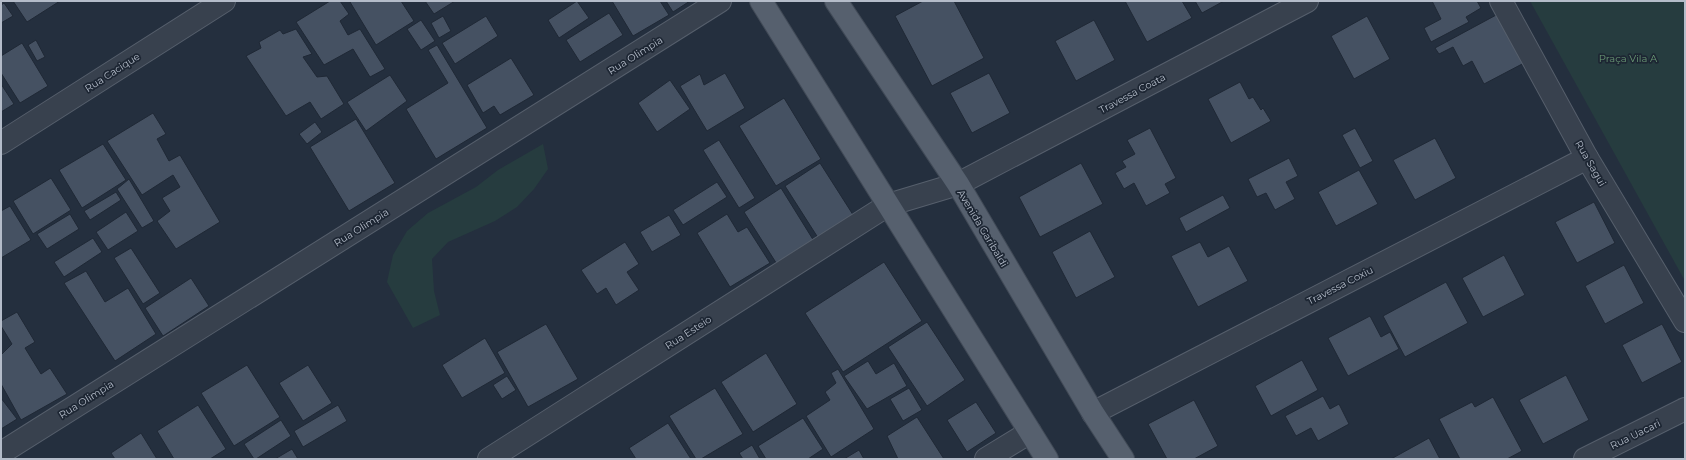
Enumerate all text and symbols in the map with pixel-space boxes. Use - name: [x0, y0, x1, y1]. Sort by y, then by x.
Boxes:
- street label: Rua Olimpia: [605, 33, 665, 77]
- street label: Rua Cacique: [82, 50, 142, 95]
- park label: Praça Vila A: [1599, 52, 1658, 65]
- street label: Travessa Coata: [1097, 70, 1168, 116]
- street label: Rua Sagui: [1572, 138, 1609, 188]
- street label: Avenida Garibaldi: [954, 187, 1011, 269]
- street label: Rua Olimpia: [331, 205, 391, 249]
- street label: Travessa Coxiu: [1305, 263, 1375, 308]
- street label: Rua Esteio: [663, 313, 714, 352]
- street label: Rua Olimpia: [56, 377, 116, 421]
- street label: Rua Uacari: [1608, 417, 1663, 452]

